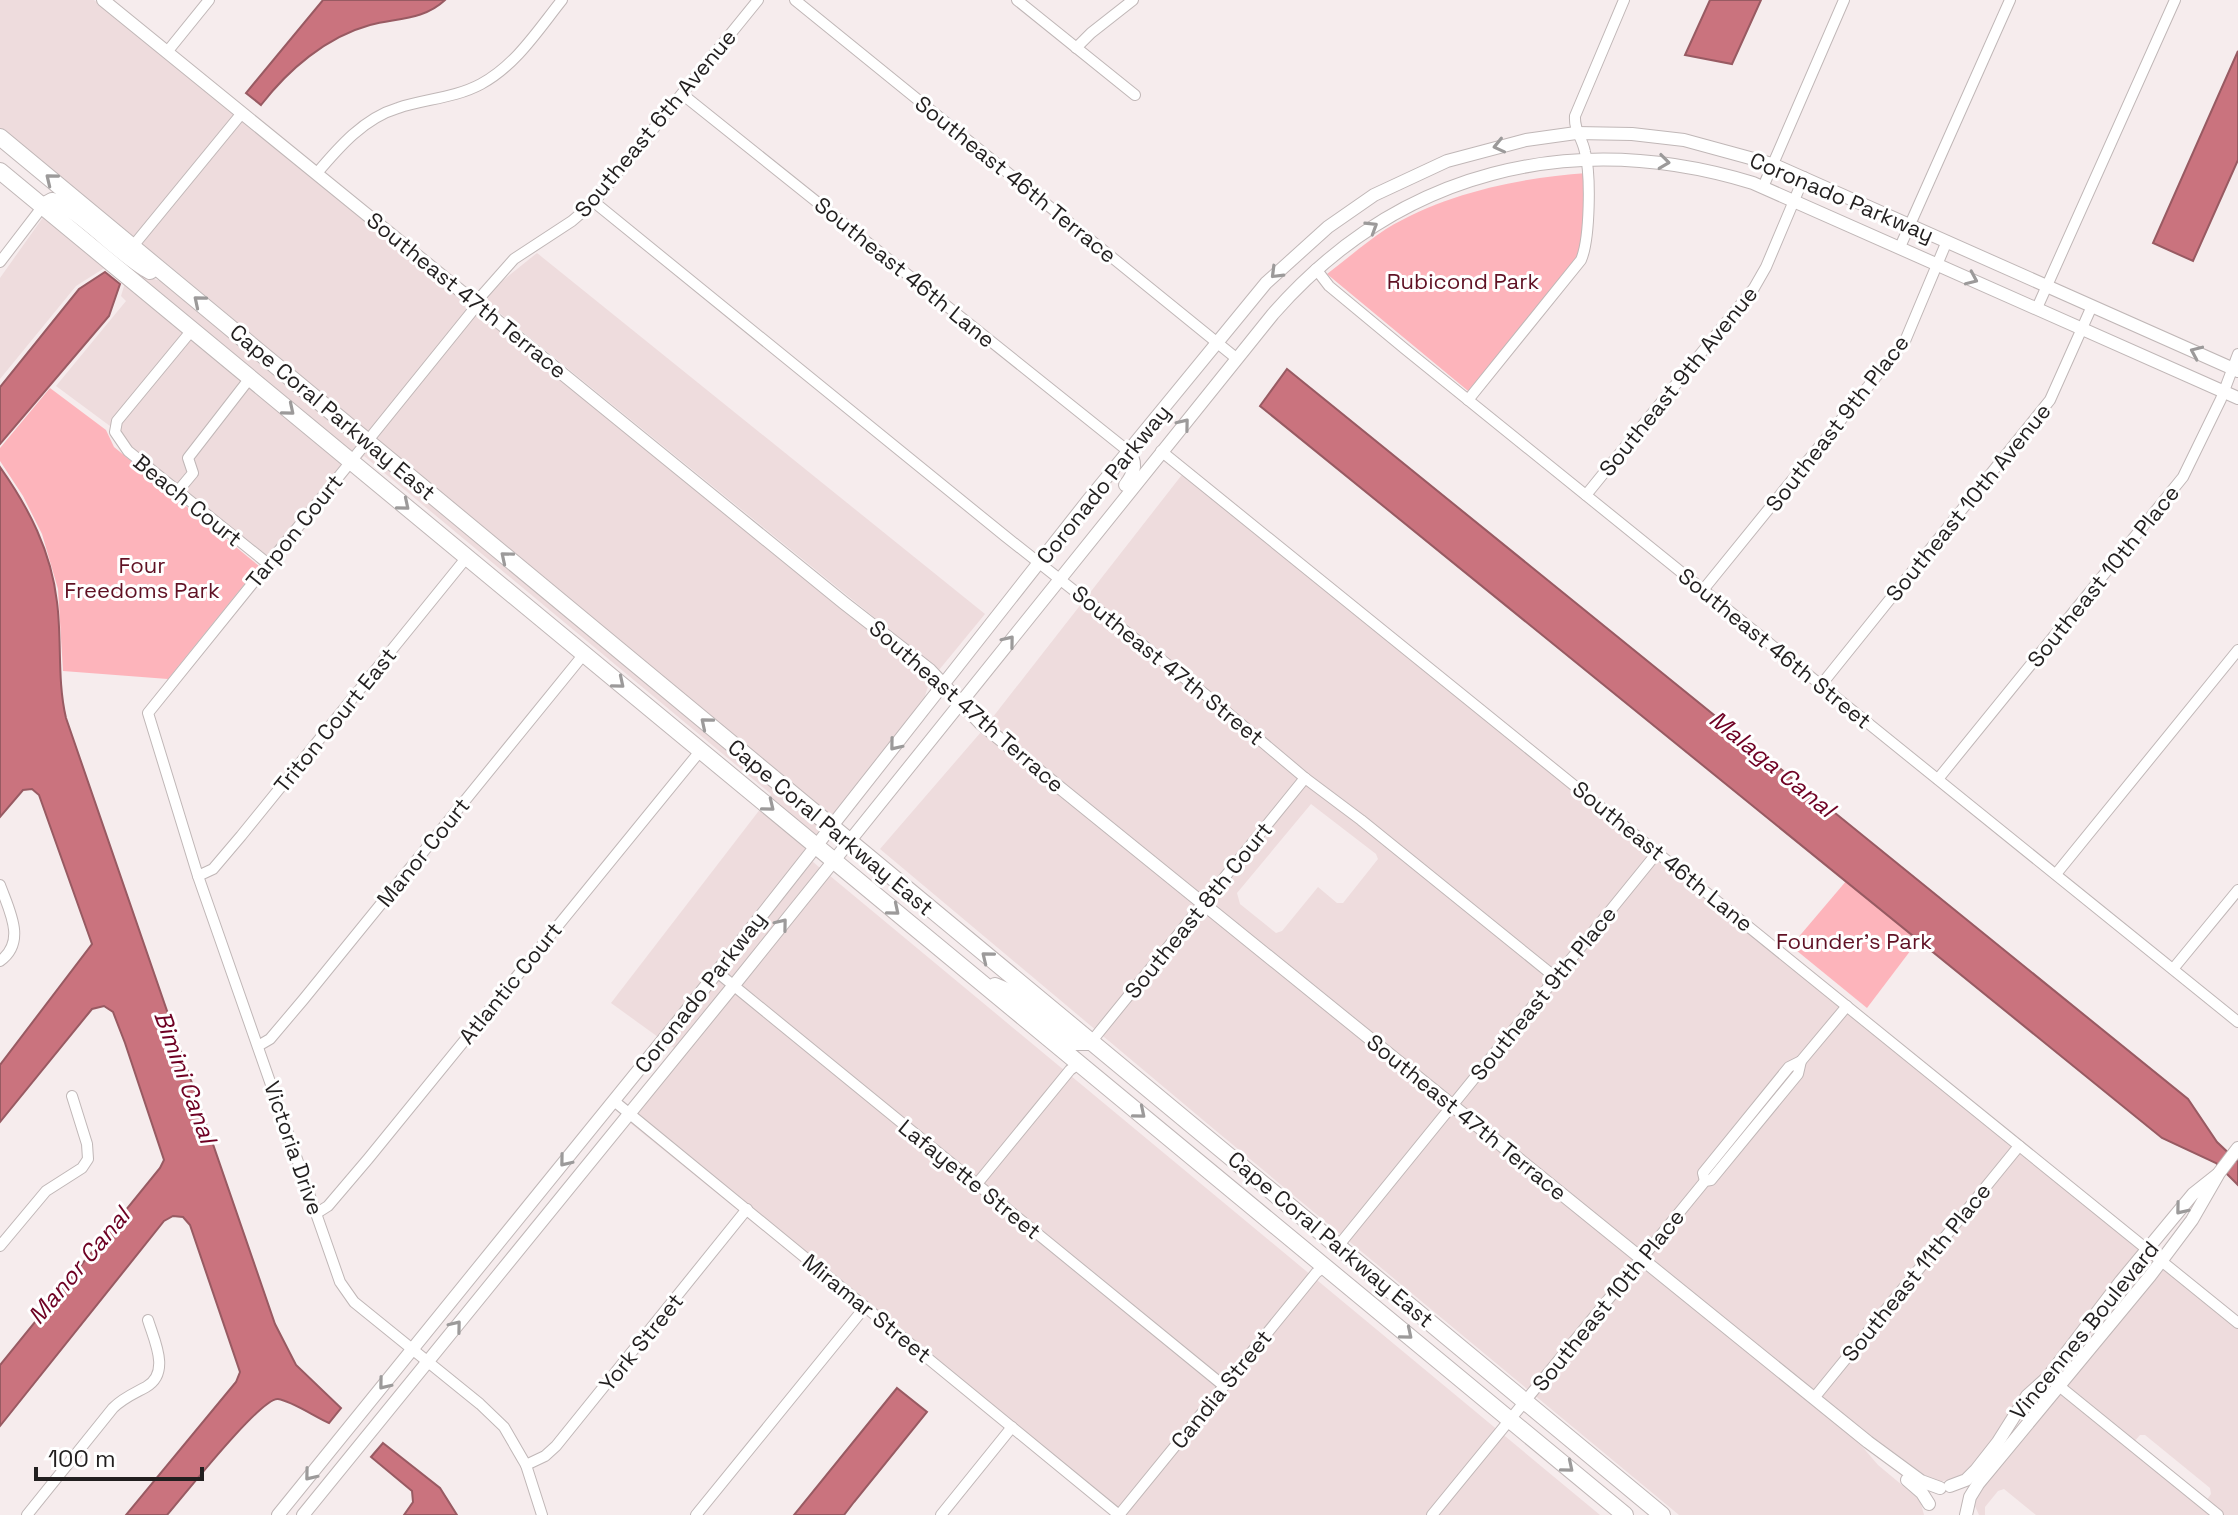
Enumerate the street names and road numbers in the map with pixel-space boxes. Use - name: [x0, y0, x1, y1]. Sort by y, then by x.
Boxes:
- street label: Southeast 6th Avenue: [568, 23, 742, 223]
- street label: Southeast 46th Terrace: [910, 89, 1122, 269]
- street label: Coronado Parkway: [1746, 146, 1938, 248]
- street label: Southeast 46th Lane: [809, 190, 1001, 354]
- street label: Southeast 47th Terrace: [361, 206, 573, 384]
- street label: Southeast 9th Avenue: [1593, 280, 1763, 482]
- street label: Cape Coral Parkway East: [224, 318, 442, 506]
- street label: Southeast 9th Place: [1759, 329, 1915, 517]
- street label: Southeast 10th Avenue: [1879, 397, 2057, 607]
- street label: Coronado Parkway: [1030, 398, 1176, 570]
- street label: Beach Court: [128, 448, 248, 552]
- street label: Tarpon Court: [240, 468, 348, 594]
- street label: Southeast 10th Place: [2021, 479, 2185, 673]
- street label: Southeast 46th Street: [1673, 561, 1877, 735]
- street label: Southeast 47th Street: [1066, 579, 1270, 751]
- street label: Southeast 47th Terrace: [864, 614, 1070, 798]
- street label: Triton Court East: [268, 642, 402, 798]
- street label: Cape Coral Parkway East: [722, 733, 940, 921]
- street label: Southeast 46th Lane: [1567, 774, 1759, 938]
- street label: Manor Court: [370, 792, 476, 912]
- street label: Southeast 8th Court: [1118, 816, 1278, 1004]
- street label: Southeast 9th Place: [1464, 900, 1622, 1086]
- street label: Coronado Parkway: [628, 906, 772, 1078]
- street label: Atlantic Court: [452, 916, 568, 1050]
- street label: Southeast 47th Terrace: [1361, 1028, 1573, 1206]
- street label: Victoria Drive: [258, 1077, 330, 1219]
- street label: Lafayette Street: [893, 1113, 1047, 1245]
- street label: Cape Coral Parkway East: [1222, 1145, 1440, 1333]
- street label: Southeast 11th Place: [1835, 1177, 1997, 1367]
- street label: Southeast 10th Place: [1526, 1203, 1690, 1397]
- street label: Vincennes Boulevard: [2003, 1235, 2165, 1425]
- street label: Miramar Street: [797, 1247, 937, 1369]
- street label: York Street: [593, 1287, 689, 1397]
- street label: Candia Street: [1164, 1324, 1278, 1454]

